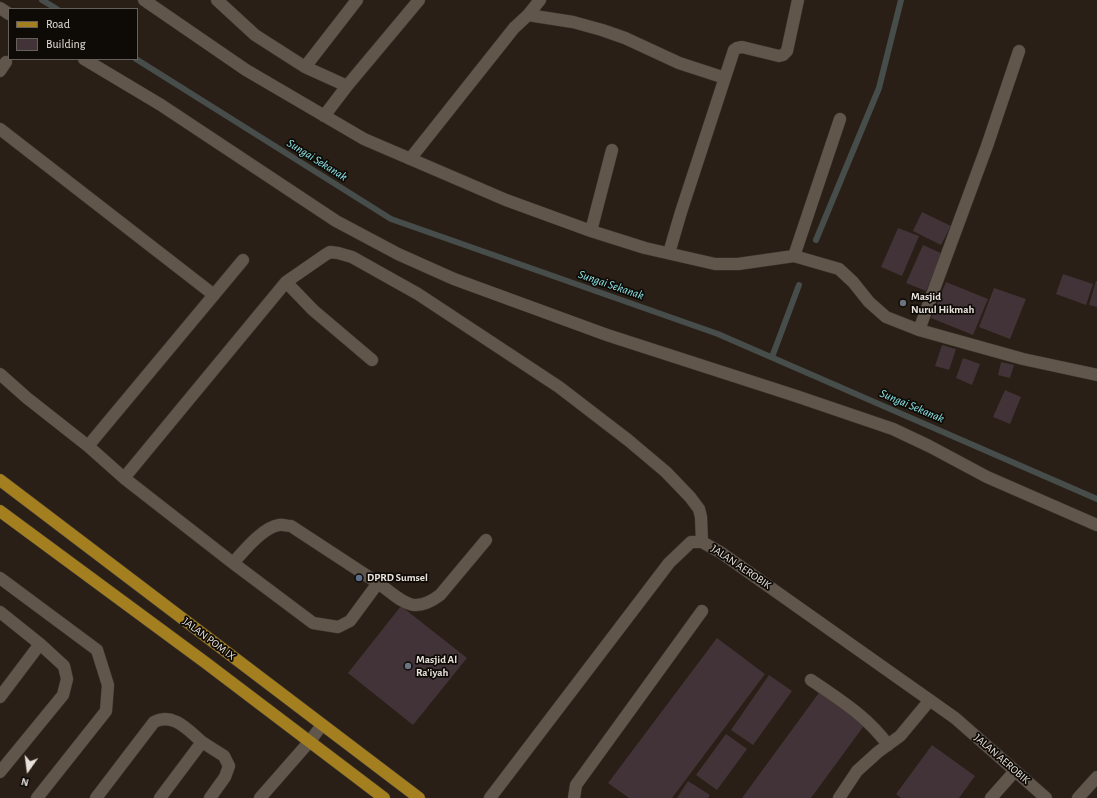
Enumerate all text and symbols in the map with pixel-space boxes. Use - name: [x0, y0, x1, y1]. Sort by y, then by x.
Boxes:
- legend: [8, 8, 138, 60]
- text: Road: [46, 18, 70, 30]
- text: Building: [46, 38, 86, 50]
- water label: Sungai Sekanak: [284, 136, 350, 184]
- water label: Sungai Sekanak: [576, 267, 646, 303]
- place label: Masjid Nurul Hikmah: [911, 290, 974, 316]
- marker: Masjid Nurul Hikmah: [898, 298, 908, 308]
- water label: Sungai Sekanak: [878, 386, 946, 426]
- street label: JALAN AEROBIK: [708, 542, 774, 592]
- place label: DPRD Sumsel: [367, 571, 428, 585]
- marker: DPRD Sumsel: [354, 573, 364, 583]
- street label: JALAN POM IX: [180, 615, 238, 663]
- place label: Masjid Al Ra'iyah: [416, 653, 457, 679]
- marker: Masjid Al Ra'iyah: [403, 661, 413, 671]
- street label: JALAN AEROBIK: [971, 731, 1033, 787]
- north arrow: [8, 750, 48, 790]
- text: N: [20, 776, 30, 788]

